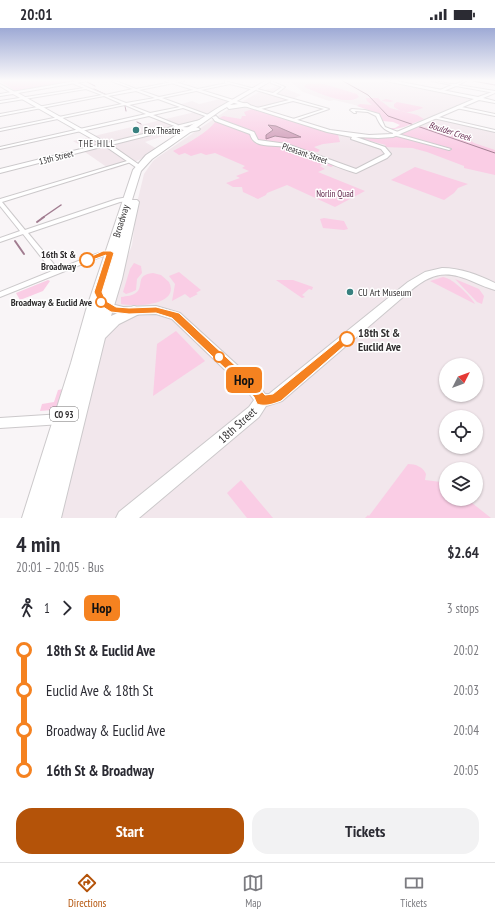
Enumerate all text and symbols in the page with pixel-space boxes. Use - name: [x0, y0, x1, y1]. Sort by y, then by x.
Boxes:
- text: 20:01: [20, 5, 52, 24]
- water label: Boulder Creek: [428, 119, 474, 143]
- marker: Fox Theatre: [131, 125, 141, 135]
- place label: Fox Theatre: [144, 125, 181, 136]
- district label: THE HILL: [78, 138, 116, 149]
- street label: Pleasant Street: [281, 140, 330, 166]
- street label: 13th Street: [38, 147, 75, 167]
- park label: Norlin Quad: [316, 188, 354, 199]
- street label: Broadway: [110, 203, 132, 239]
- place label: 16th St & Broadway: [41, 248, 77, 273]
- marker: 16th St & Broadway: [79, 252, 95, 268]
- place label: CU Art Museum: [358, 286, 411, 299]
- marker: CU Art Museum: [345, 287, 355, 297]
- place label: Broadway & Euclid Ave: [11, 296, 92, 309]
- marker: Broadway & Euclid Ave: [95, 296, 107, 308]
- place label: 18th St & Euclid Ave: [358, 325, 401, 354]
- marker: 18th St & Euclid Ave: [339, 331, 355, 347]
- unlabelled marker: [213, 351, 225, 363]
- north arrow: [439, 358, 483, 402]
- map controls: [439, 358, 483, 506]
- line badge: Hop: [221, 367, 267, 393]
- text: Hop: [234, 371, 254, 389]
- street label: 18th Street: [215, 403, 260, 446]
- road number: CO 93: [50, 407, 78, 421]
- button: locate: [439, 410, 483, 454]
- button: layers: [439, 462, 483, 506]
- text: 4 min: [16, 530, 60, 558]
- text: $2.64: [447, 543, 479, 562]
- text: 20:01 – 20:05 · Bus: [16, 559, 104, 576]
- icon: walk: [16, 597, 38, 619]
- icon: forward: [56, 597, 78, 619]
- text: Hop: [92, 599, 112, 617]
- text: 1: [44, 600, 50, 617]
- text: 3 stops: [447, 600, 479, 617]
- text: 18th St & Euclid Ave: [46, 641, 155, 660]
- text: 20:02: [453, 642, 479, 659]
- text: Euclid Ave & 18th St: [46, 681, 153, 700]
- text: 20:03: [453, 682, 479, 699]
- text: Broadway & Euclid Ave: [46, 721, 165, 740]
- text: 20:04: [453, 722, 479, 739]
- text: 16th St & Broadway: [46, 761, 154, 780]
- text: 20:05: [453, 762, 479, 779]
- button: Start: [16, 808, 244, 854]
- button: Tickets: [252, 808, 479, 854]
- tab: Directions: [68, 872, 106, 910]
- tab: Map: [242, 872, 264, 910]
- tab: Tickets: [400, 872, 427, 910]

